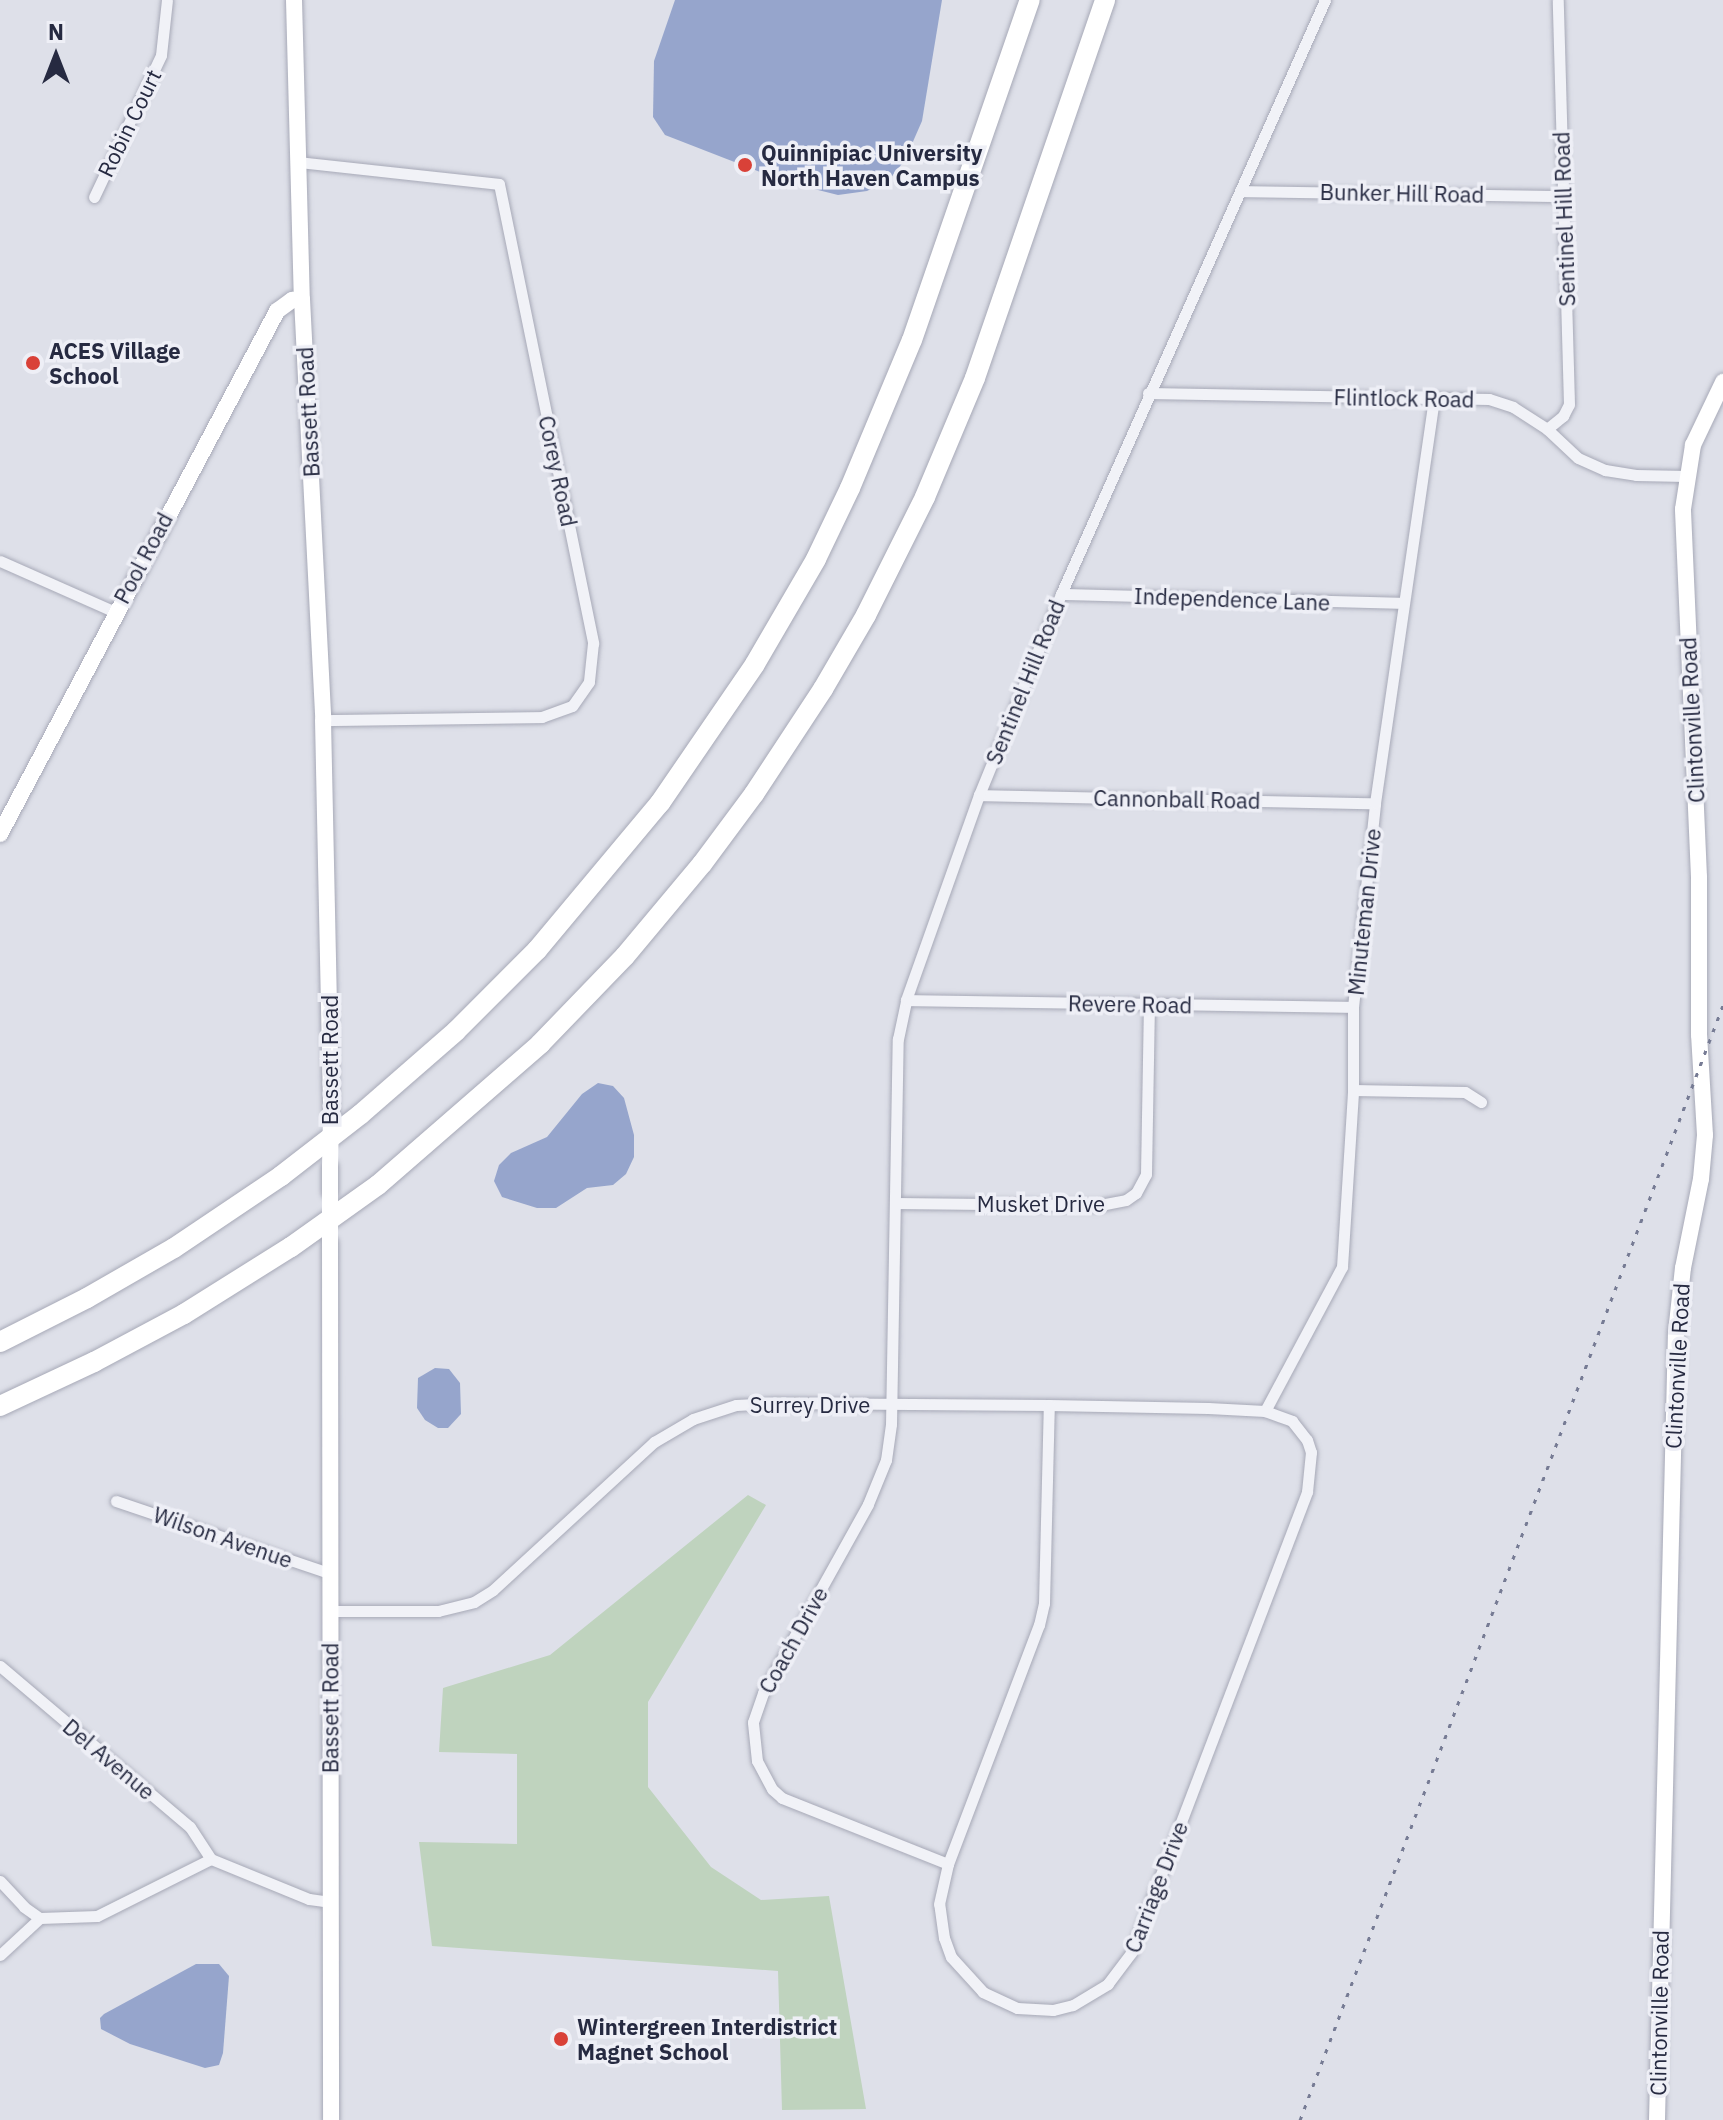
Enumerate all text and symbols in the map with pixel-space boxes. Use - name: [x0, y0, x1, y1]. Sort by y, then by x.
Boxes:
- north arrow: [16, 16, 96, 96]
- text: N: [48, 17, 64, 46]
- street label: Robin Court: [92, 65, 166, 181]
- street label: Sentinel Hill Road: [1548, 131, 1580, 307]
- place label: Quinnipiac University North Haven Campus: [761, 139, 983, 190]
- marker: Quinnipiac University North Haven Campus: [736, 156, 754, 174]
- street label: Bunker Hill Road: [1319, 178, 1485, 208]
- place label: ACES Village School: [49, 337, 181, 388]
- street label: Bassett Road: [291, 346, 325, 478]
- marker: ACES Village School: [24, 354, 42, 372]
- street label: Flintlock Road: [1333, 384, 1475, 412]
- street label: Corey Road: [533, 413, 583, 529]
- street label: Pool Road: [108, 508, 178, 608]
- street label: Independence Lane: [1133, 582, 1331, 616]
- street label: Sentinel Hill Road: [980, 596, 1070, 768]
- street label: Clintonville Road: [1674, 636, 1710, 804]
- street label: Cannonball Road: [1093, 784, 1261, 814]
- street label: Minuteman Drive: [1342, 827, 1386, 997]
- street label: Revere Road: [1068, 990, 1192, 1018]
- street label: Bassett Road: [317, 995, 343, 1125]
- street label: Musket Drive: [977, 1191, 1105, 1217]
- street label: Clintonville Road: [1659, 1282, 1695, 1450]
- street label: Surrey Drive: [750, 1392, 870, 1418]
- street label: Wilson Avenue: [150, 1501, 296, 1573]
- street label: Coach Drive: [753, 1582, 833, 1698]
- street label: Bassett Road: [317, 1643, 343, 1773]
- street label: Del Avenue: [58, 1713, 160, 1805]
- street label: Carriage Drive: [1119, 1818, 1193, 1956]
- street label: Clintonville Road: [1644, 1930, 1674, 2096]
- place label: Wintergreen Interdistrict Magnet School: [577, 2013, 837, 2064]
- marker: Wintergreen Interdistrict Magnet School: [552, 2030, 570, 2048]

